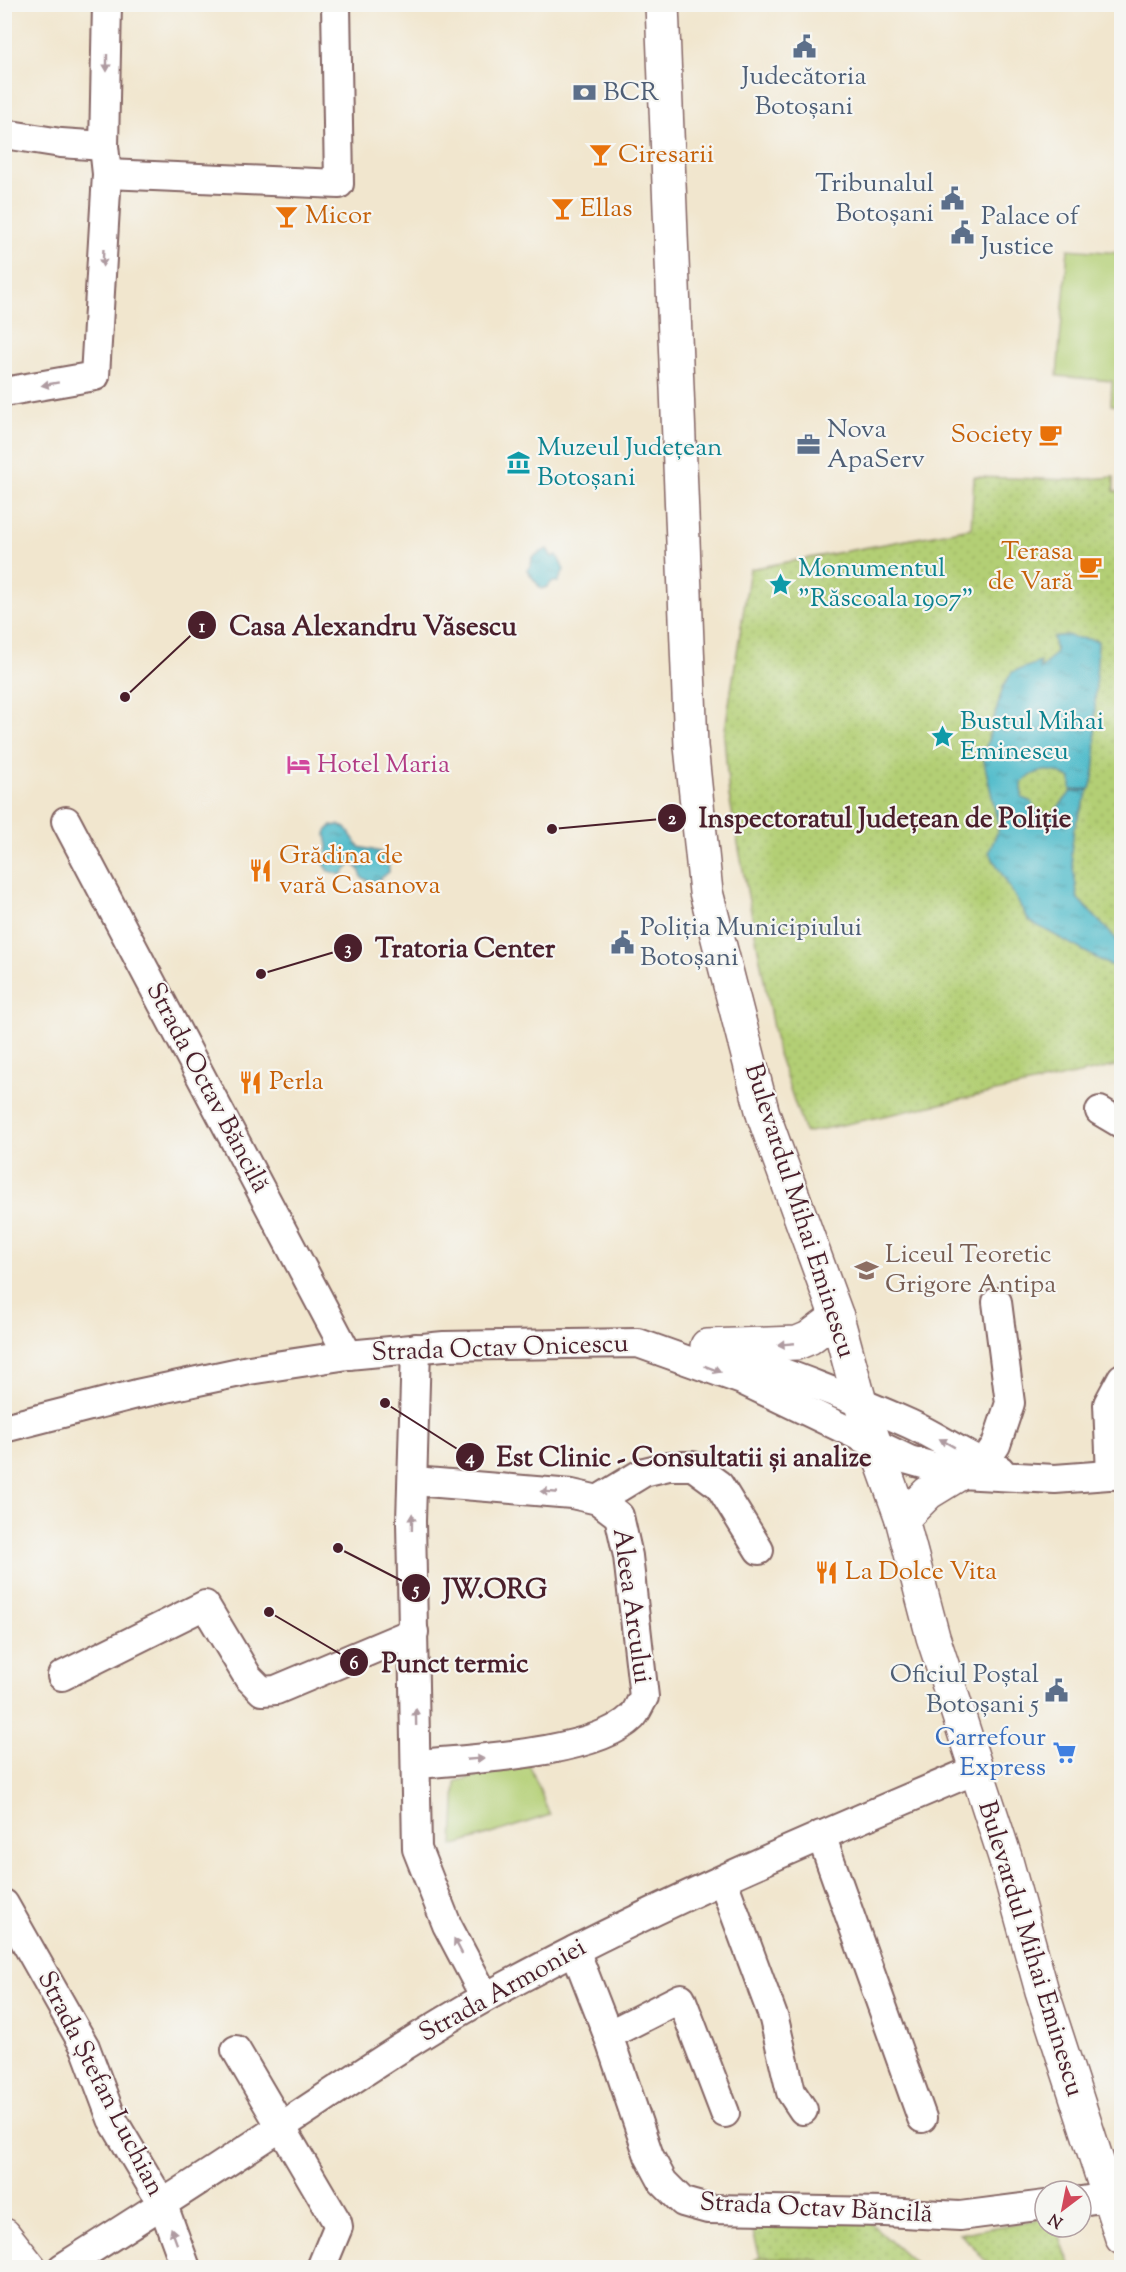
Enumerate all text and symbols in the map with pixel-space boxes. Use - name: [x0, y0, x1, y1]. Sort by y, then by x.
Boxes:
- public building icon: Judecătoria Botoșani: [791, 33, 817, 59]
- one-way arrow: [102, 53, 112, 72]
- place label: Judecătoria Botoșani: [740, 59, 866, 126]
- place label: BCR: [603, 75, 659, 112]
- bank icon: BCR: [572, 80, 598, 106]
- place label: Ciresarii: [618, 137, 714, 174]
- bar icon: Ciresarii: [587, 142, 613, 168]
- place label: Tribunalul Botoșani: [815, 166, 934, 233]
- public building icon: Tribunalul Botoșani: [939, 186, 965, 212]
- place label: Ellas: [580, 191, 632, 228]
- bar icon: Ellas: [549, 196, 575, 222]
- place label: Micor: [305, 198, 372, 235]
- place label: Palace of Justice: [979, 199, 1080, 266]
- bar icon: Micor: [274, 203, 300, 229]
- public building icon: Palace of Justice: [950, 219, 976, 245]
- one-way arrow: [98, 248, 107, 267]
- one-way arrow: [40, 380, 59, 389]
- place label: Nova ApaServ: [827, 412, 925, 479]
- place label: Society: [950, 417, 1033, 454]
- cafe icon: Society: [1038, 422, 1064, 448]
- place label: Muzeul Județean Botoșani: [537, 430, 722, 497]
- office icon: Nova ApaServ: [796, 432, 822, 458]
- museum icon: Muzeul Județean Botoșani: [506, 450, 532, 476]
- place label: Terasa de Vară: [988, 534, 1073, 601]
- place label: Monumentul ”Răscoala 1907”: [798, 551, 973, 618]
- cafe icon: Terasa de Vară: [1078, 554, 1104, 580]
- place icon: Monumentul ”Răscoala 1907”: [767, 571, 793, 597]
- callout: Casa Alexandru Văsescu: [187, 603, 529, 648]
- text: Casa Alexandru Văsescu: [229, 609, 517, 648]
- text: 1: [199, 615, 206, 641]
- place label: Bustul Mihai Eminescu: [960, 704, 1104, 771]
- place icon: Bustul Mihai Eminescu: [929, 724, 955, 750]
- place label: Hotel Maria: [317, 747, 450, 784]
- hotel icon: Hotel Maria: [286, 752, 312, 778]
- callout: Inspectoratul Județean de Poliție: [657, 795, 1083, 840]
- text: Inspectoratul Județean de Poliție: [699, 801, 1071, 840]
- text: 2: [668, 807, 677, 833]
- place label: Grădina de vară Casanova: [279, 838, 440, 905]
- restaurant icon: Grădina de vară Casanova: [248, 858, 274, 884]
- place label: Poliția Municipiului Botoșani: [640, 910, 862, 977]
- callout: Tratoria Center: [333, 925, 567, 970]
- public building icon: Poliția Municipiului Botoșani: [609, 930, 635, 956]
- text: Tratoria Center: [375, 931, 556, 970]
- text: 3: [344, 937, 352, 963]
- street label: Strada Octav Băncilă: [136, 976, 278, 1200]
- street label: Bulevardul Mihai Eminescu: [734, 1059, 864, 1363]
- place label: Perla: [269, 1064, 324, 1101]
- restaurant icon: Perla: [238, 1069, 264, 1095]
- place label: Liceul Teoretic Grigore Antipa: [885, 1237, 1056, 1304]
- school or university icon: Liceul Teoretic Grigore Antipa: [854, 1257, 880, 1283]
- street label: Strada Octav Onicescu: [371, 1326, 629, 1372]
- one-way arrow: [777, 1339, 796, 1349]
- one-way arrow: [704, 1365, 722, 1374]
- callout: Est Clinic - Consultatii și analize: [455, 1434, 884, 1479]
- one-way arrow: [938, 1438, 955, 1448]
- text: Est Clinic - Consultatii și analize: [496, 1440, 872, 1479]
- text: 4: [464, 1446, 475, 1472]
- one-way arrow: [539, 1488, 558, 1497]
- one-way arrow: [407, 1513, 417, 1532]
- street label: Aleea Arcului: [602, 1526, 660, 1686]
- place label: La Dolce Vita: [845, 1554, 997, 1591]
- restaurant icon: La Dolce Vita: [814, 1559, 840, 1585]
- callout: JW.ORG: [401, 1566, 559, 1611]
- text: JW.ORG: [441, 1572, 547, 1611]
- text: 5: [411, 1578, 420, 1604]
- callout: Punct termic: [339, 1640, 540, 1685]
- text: Punct termic: [381, 1646, 529, 1685]
- text: 6: [350, 1652, 359, 1678]
- place label: Oficiul Poștal Botoșani 5: [890, 1657, 1039, 1724]
- public building icon: Oficiul Poștal Botoșani 5: [1044, 1677, 1070, 1703]
- one-way arrow: [411, 1708, 421, 1727]
- place label: Carrefour Express: [935, 1720, 1046, 1787]
- supermarket icon: Carrefour Express: [1051, 1740, 1077, 1766]
- one-way arrow: [466, 1754, 485, 1764]
- street label: Bulevardul Mihai Eminescu: [967, 1797, 1093, 2101]
- street label: Strada Armoniei: [413, 1930, 593, 2052]
- one-way arrow: [454, 1937, 463, 1954]
- street label: Strada Ștefan Luchian: [27, 1965, 173, 2203]
- north arrow: [1033, 2179, 1093, 2239]
- street label: Strada Octav Băncilă: [699, 2184, 933, 2234]
- text: N: [1045, 2206, 1068, 2233]
- one-way arrow: [169, 2227, 179, 2245]

